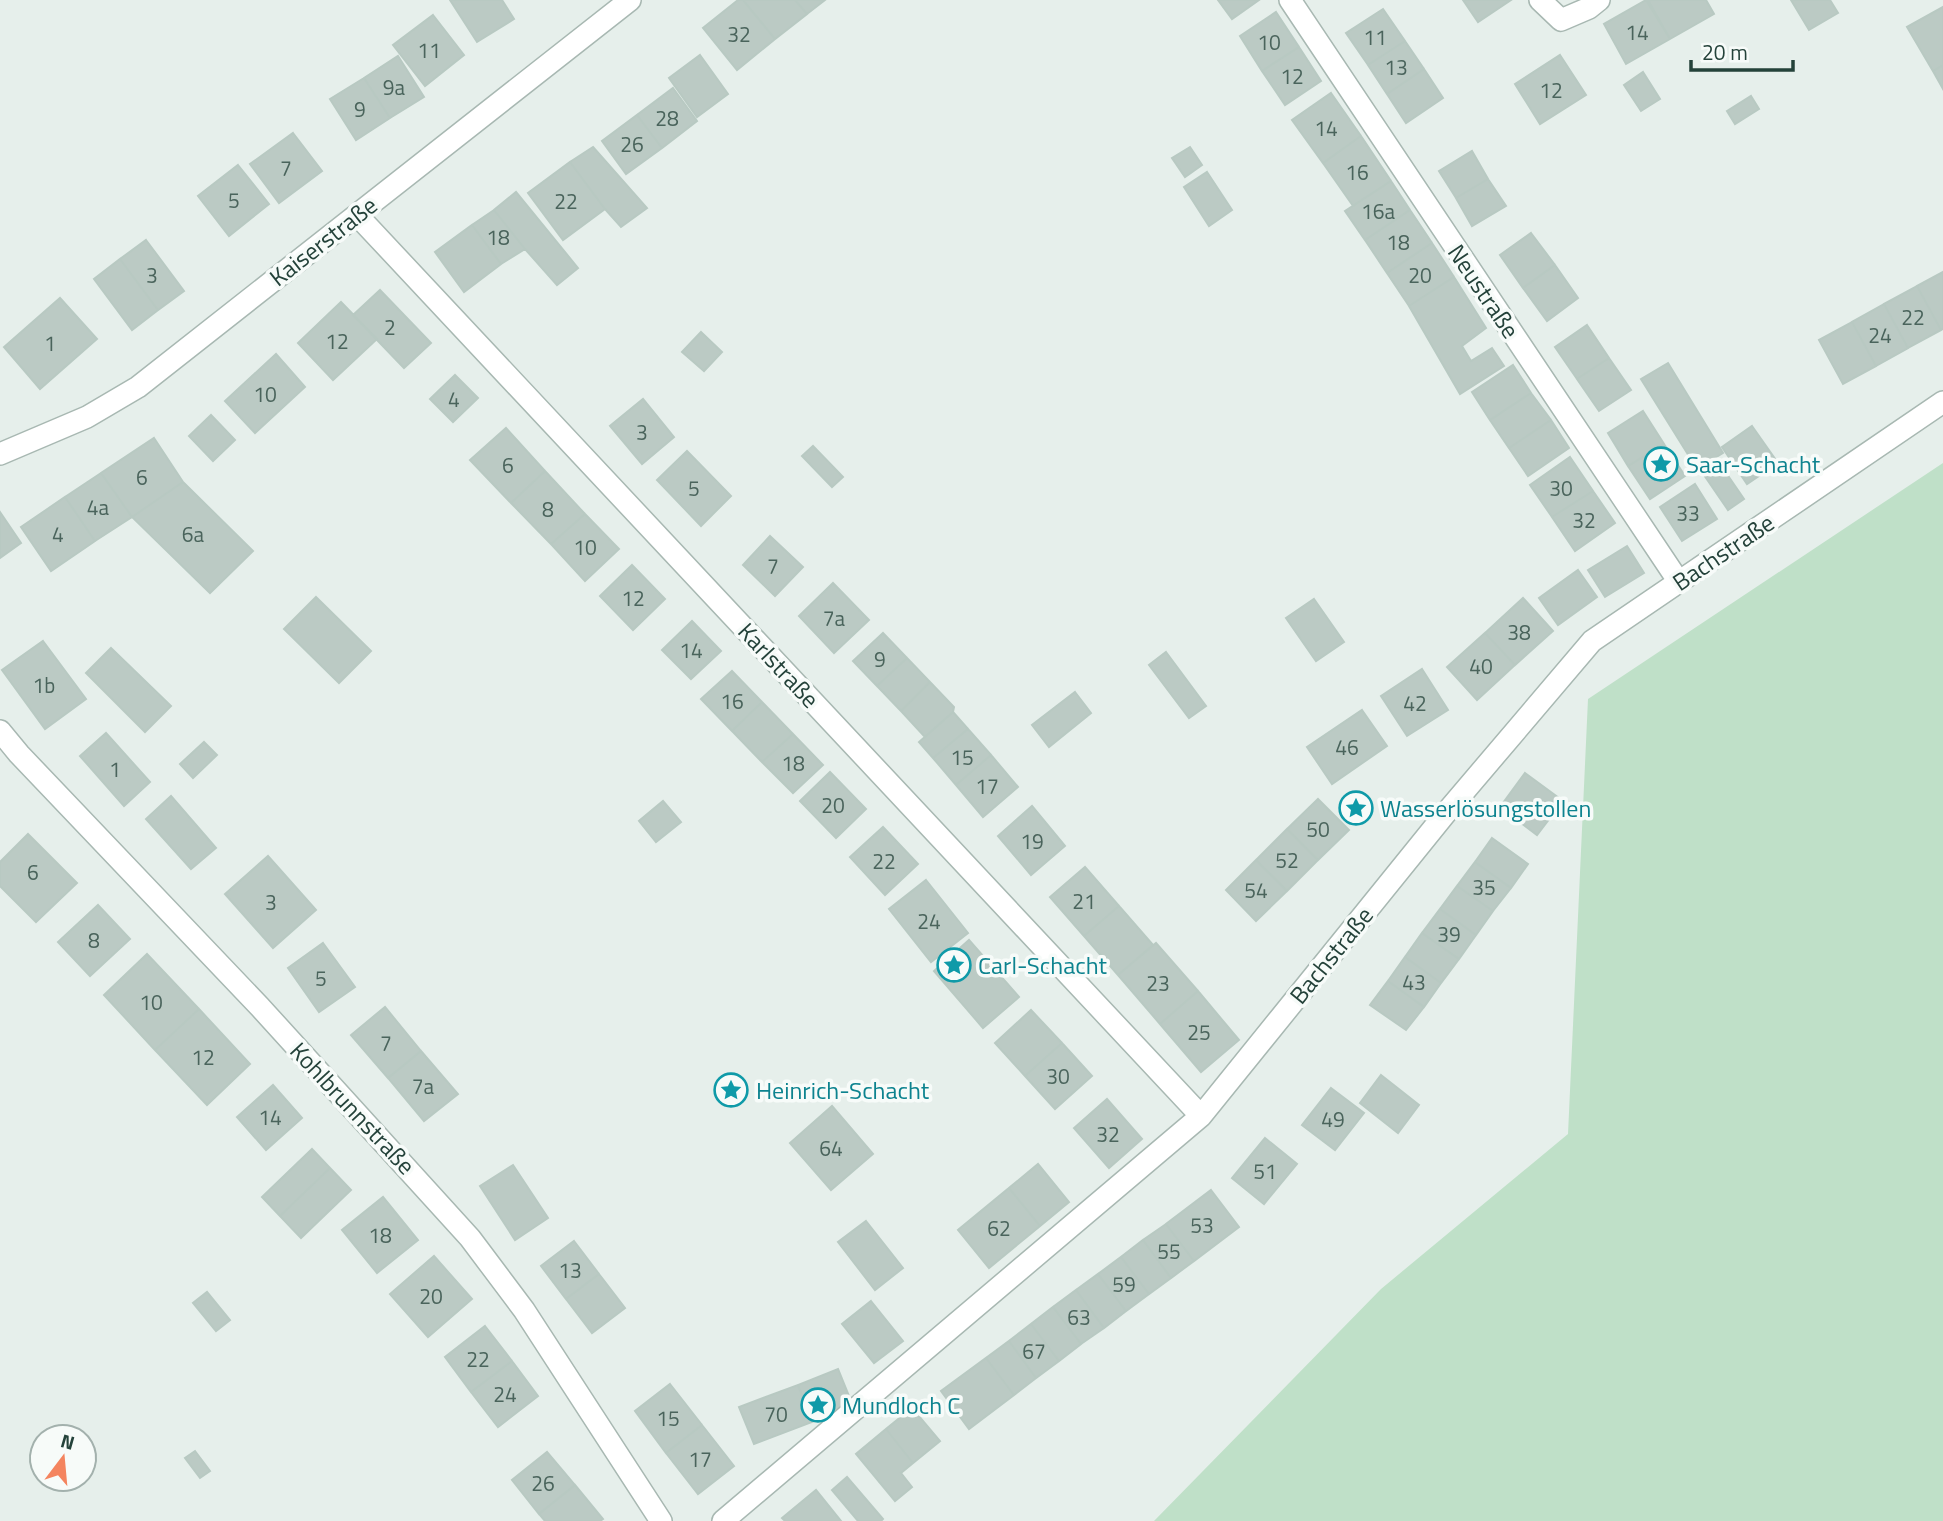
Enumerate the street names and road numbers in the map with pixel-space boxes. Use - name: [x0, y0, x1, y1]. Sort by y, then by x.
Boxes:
- street label: Kaiserstraße: [261, 187, 385, 295]
- street label: Neustraße: [1439, 237, 1529, 345]
- street label: Bachstraße: [1665, 505, 1781, 599]
- street label: Karlstraße: [730, 614, 828, 716]
- street label: Bachstraße: [1281, 899, 1381, 1011]
- street label: Kohlbrunnstraße: [282, 1034, 424, 1182]

